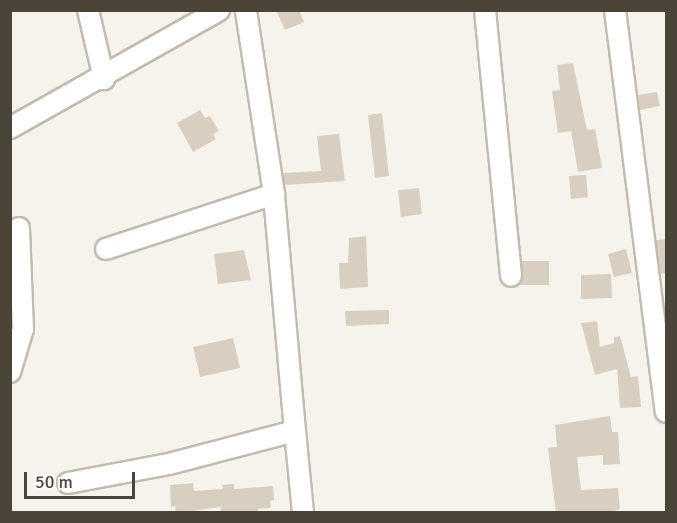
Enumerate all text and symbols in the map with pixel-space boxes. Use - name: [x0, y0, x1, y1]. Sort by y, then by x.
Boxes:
- scale bar: [27, 460, 138, 498]
- text: 50 m: [35, 471, 73, 493]

